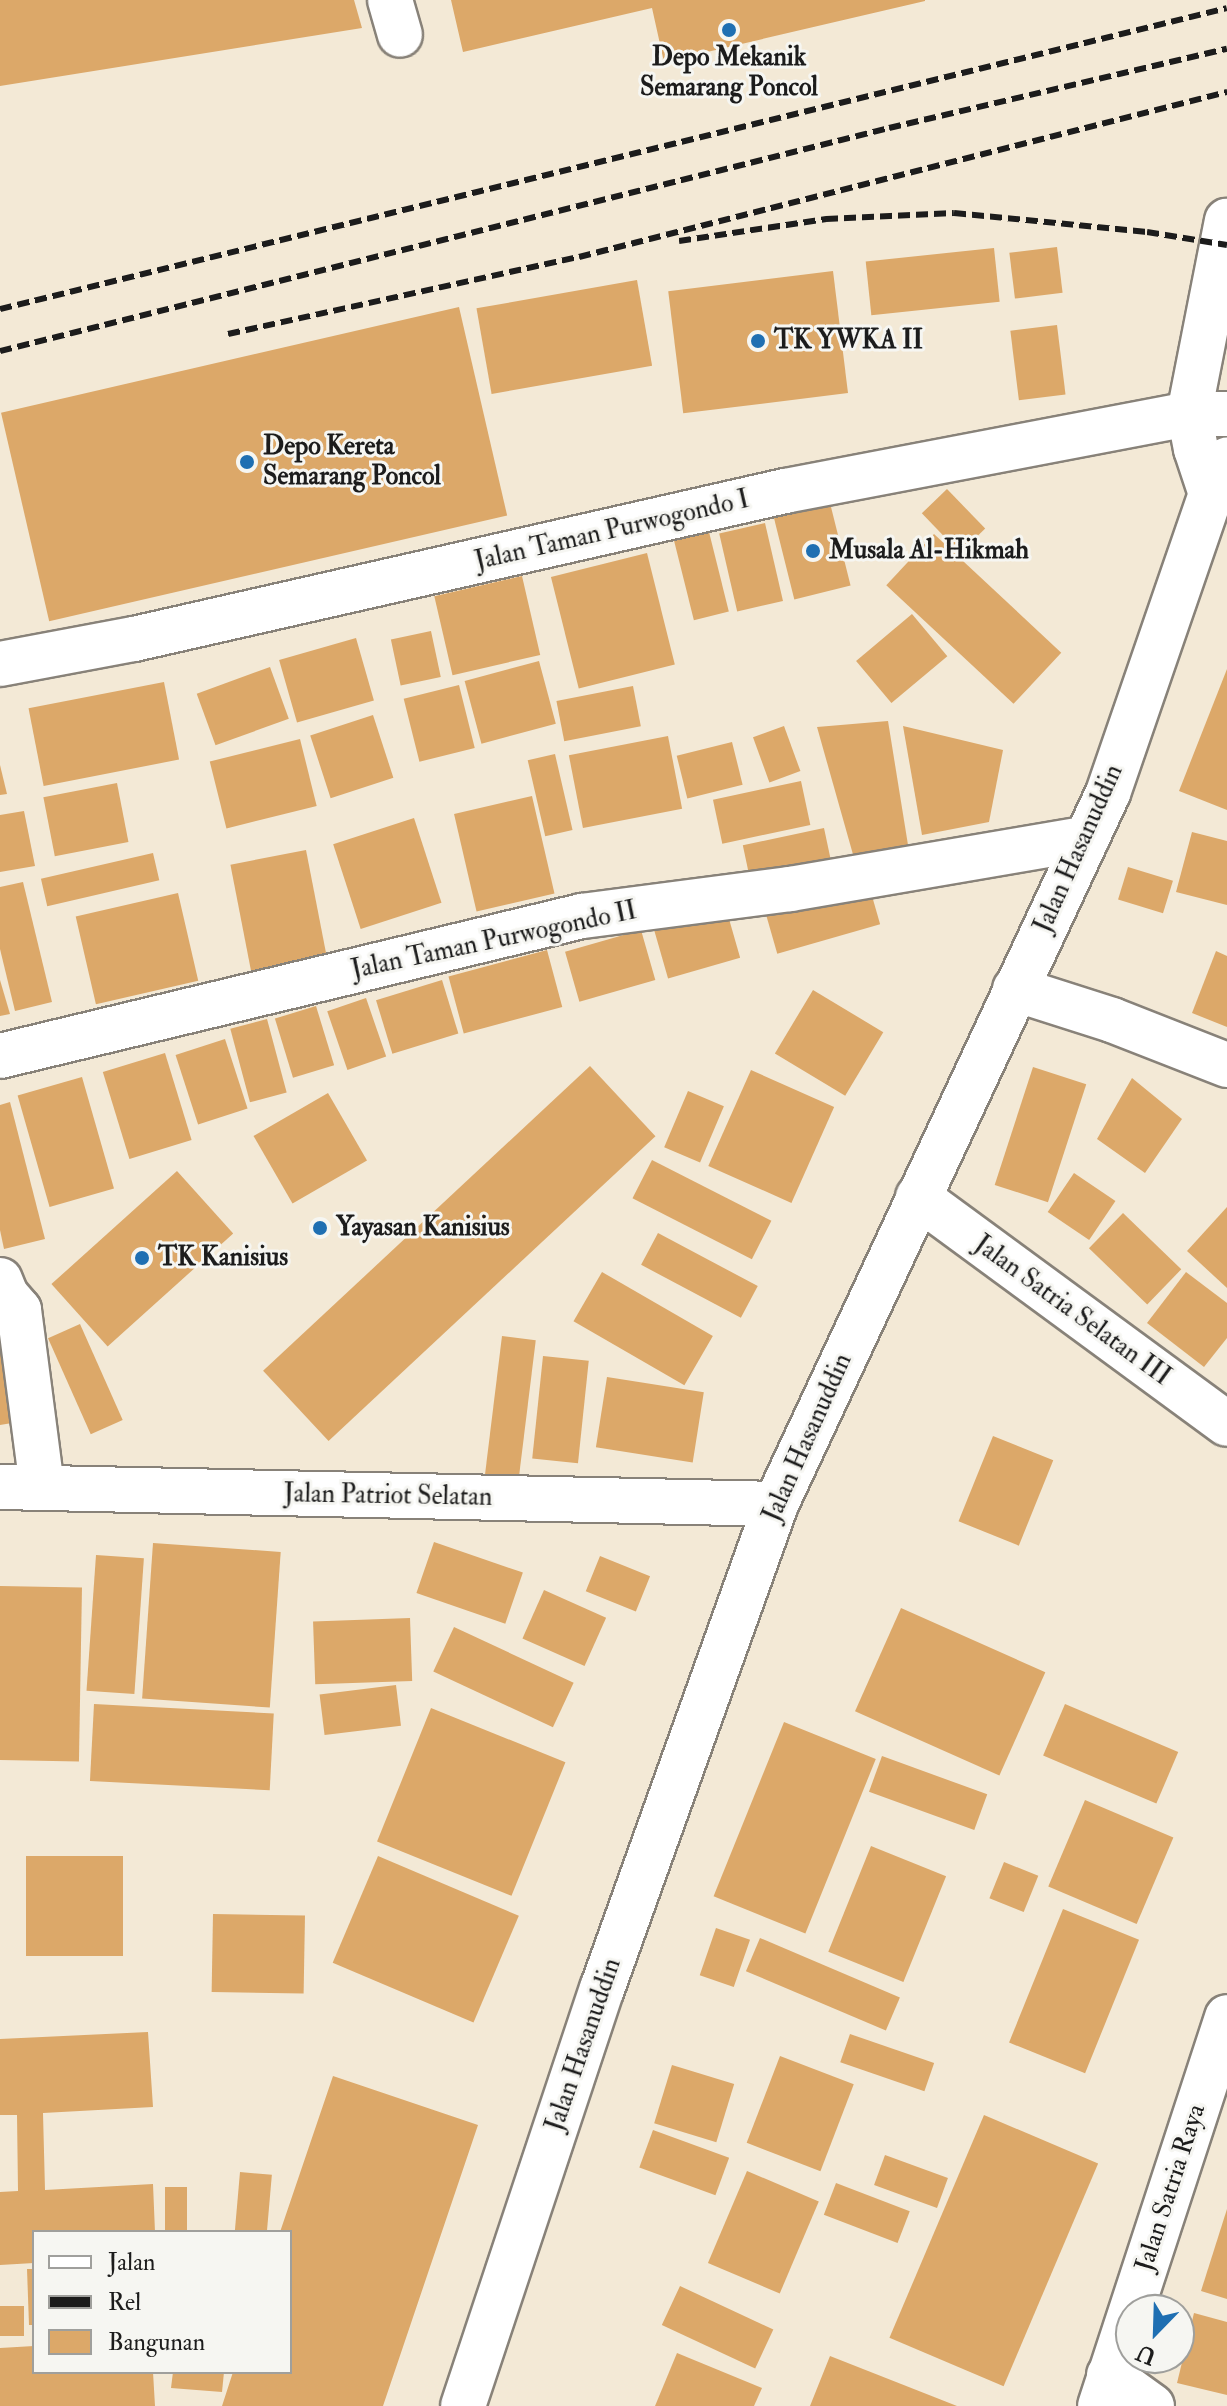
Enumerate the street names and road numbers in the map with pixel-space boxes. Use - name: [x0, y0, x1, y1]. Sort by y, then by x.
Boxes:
- street label: Jalan Taman Purwogondo I: [472, 484, 752, 578]
- street label: Jalan Hasanuddin: [1028, 760, 1130, 938]
- street label: Jalan Taman Purwogondo II: [348, 896, 640, 986]
- street label: Jalan Satria Selatan III: [968, 1229, 1176, 1393]
- street label: Jalan Hasanuddin: [757, 1349, 859, 1527]
- street label: Jalan Patriot Selatan: [283, 1479, 493, 1513]
- street label: Jalan Hasanuddin: [540, 1954, 628, 2136]
- street label: Jalan Satria Raya: [1129, 2100, 1213, 2276]

